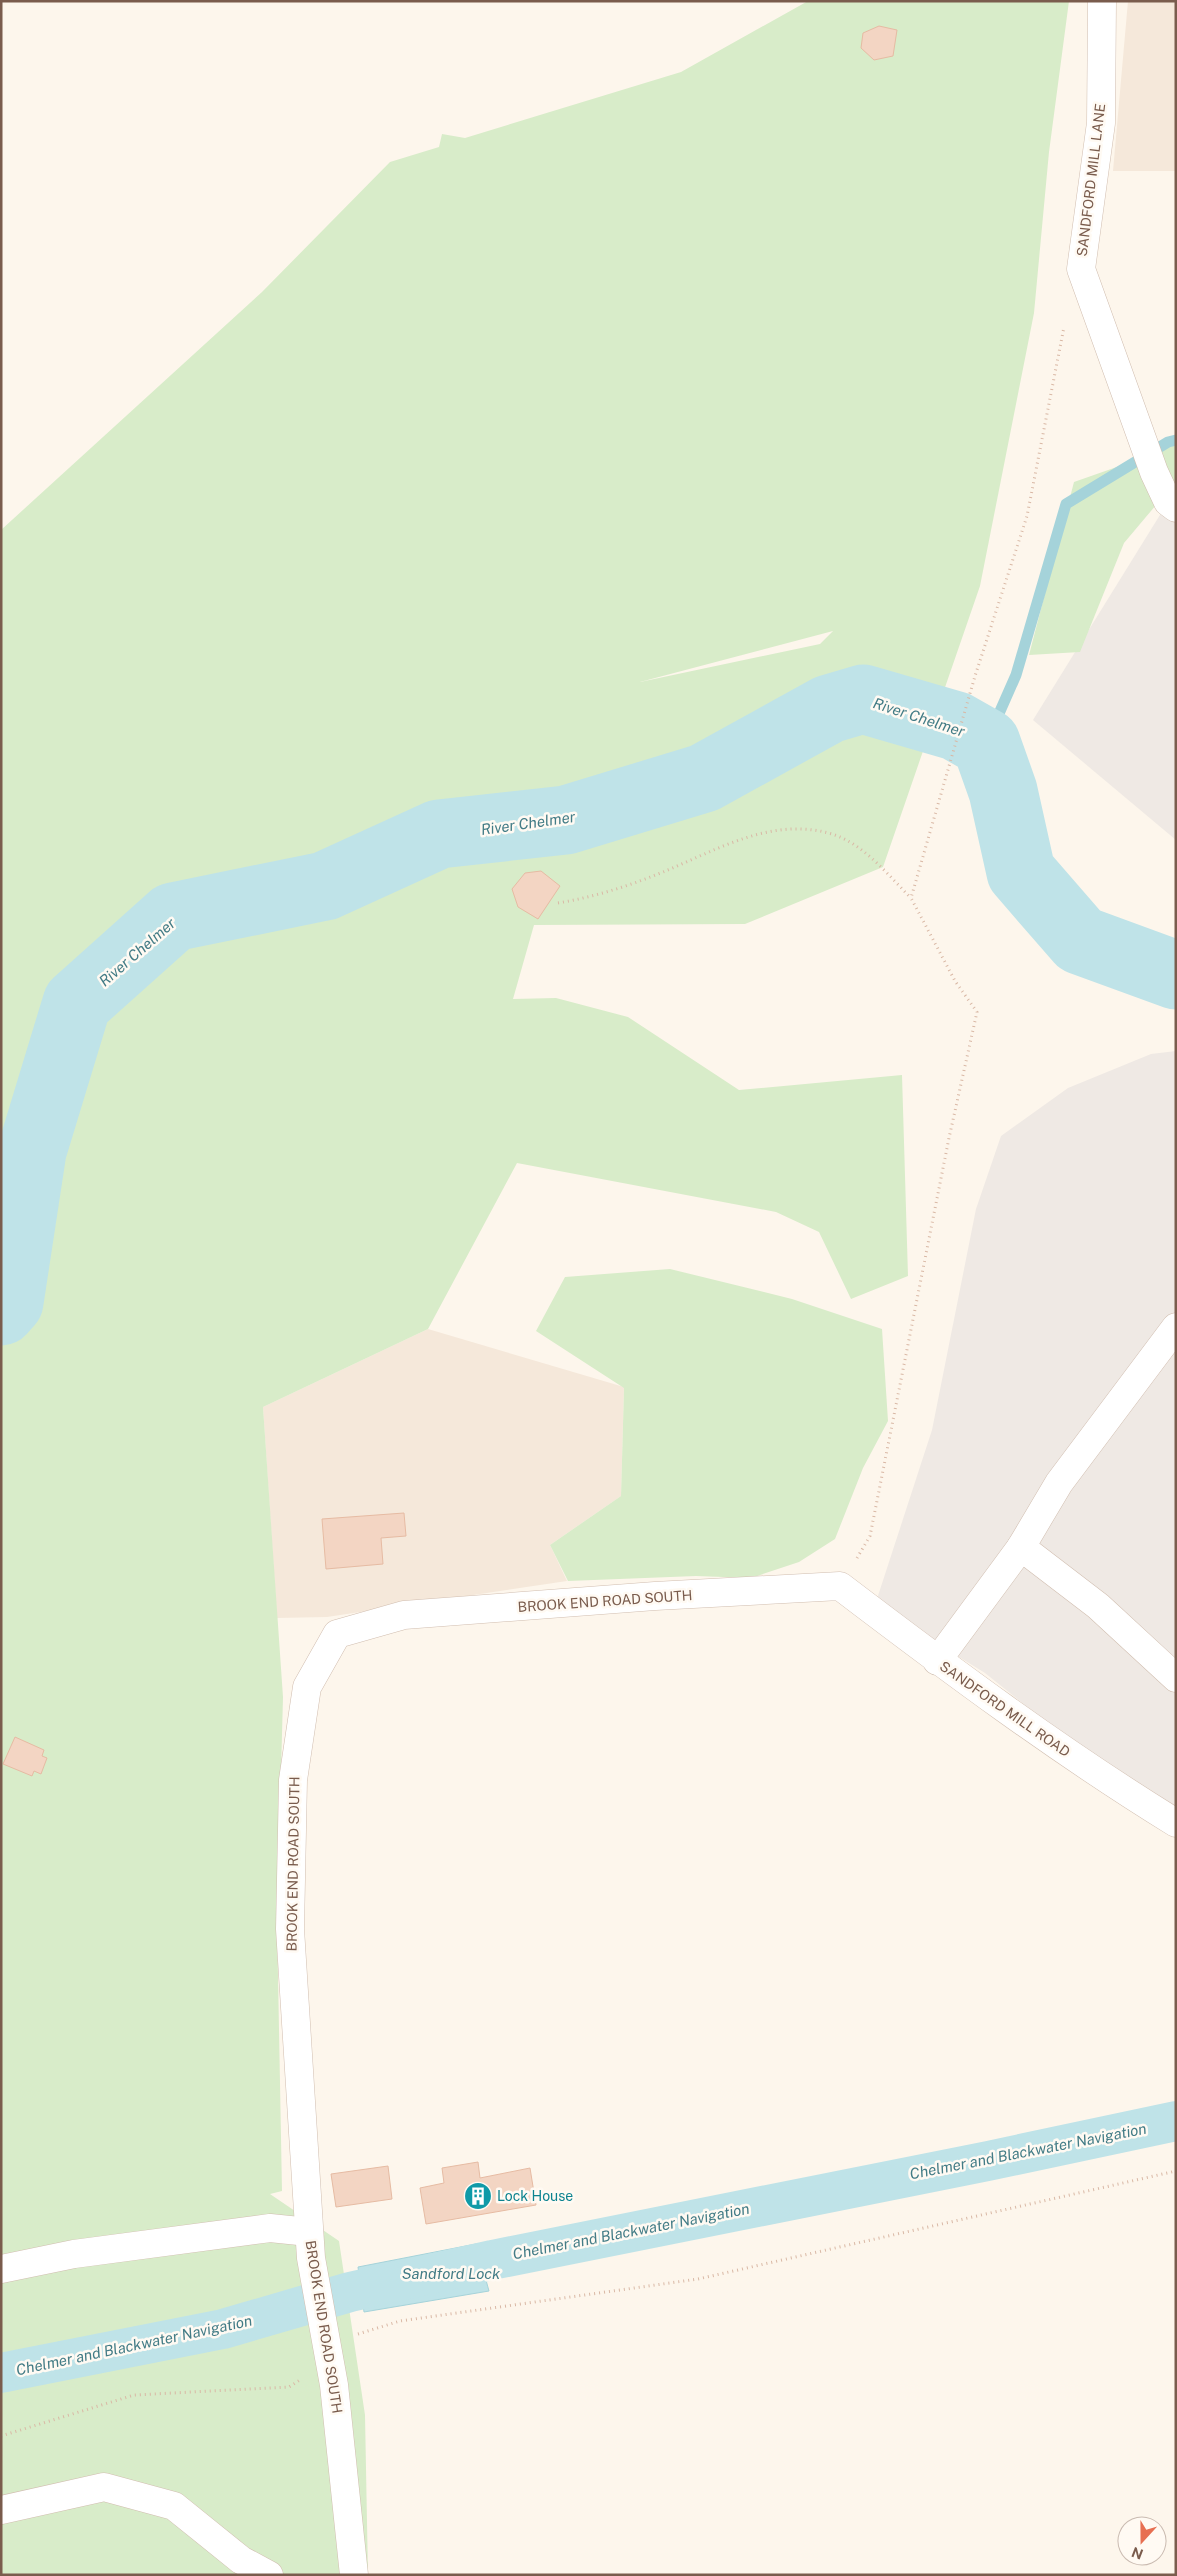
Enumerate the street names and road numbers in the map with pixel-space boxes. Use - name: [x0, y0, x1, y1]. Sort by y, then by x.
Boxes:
- street label: SANDFORD MILL LANE: [1074, 103, 1108, 257]
- street label: BROOK END ROAD SOUTH: [517, 1587, 693, 1615]
- street label: SANDFORD MILL ROAD: [937, 1658, 1073, 1760]
- street label: BROOK END ROAD SOUTH: [283, 1776, 303, 1952]
- street label: BROOK END ROAD SOUTH: [302, 2239, 346, 2415]

